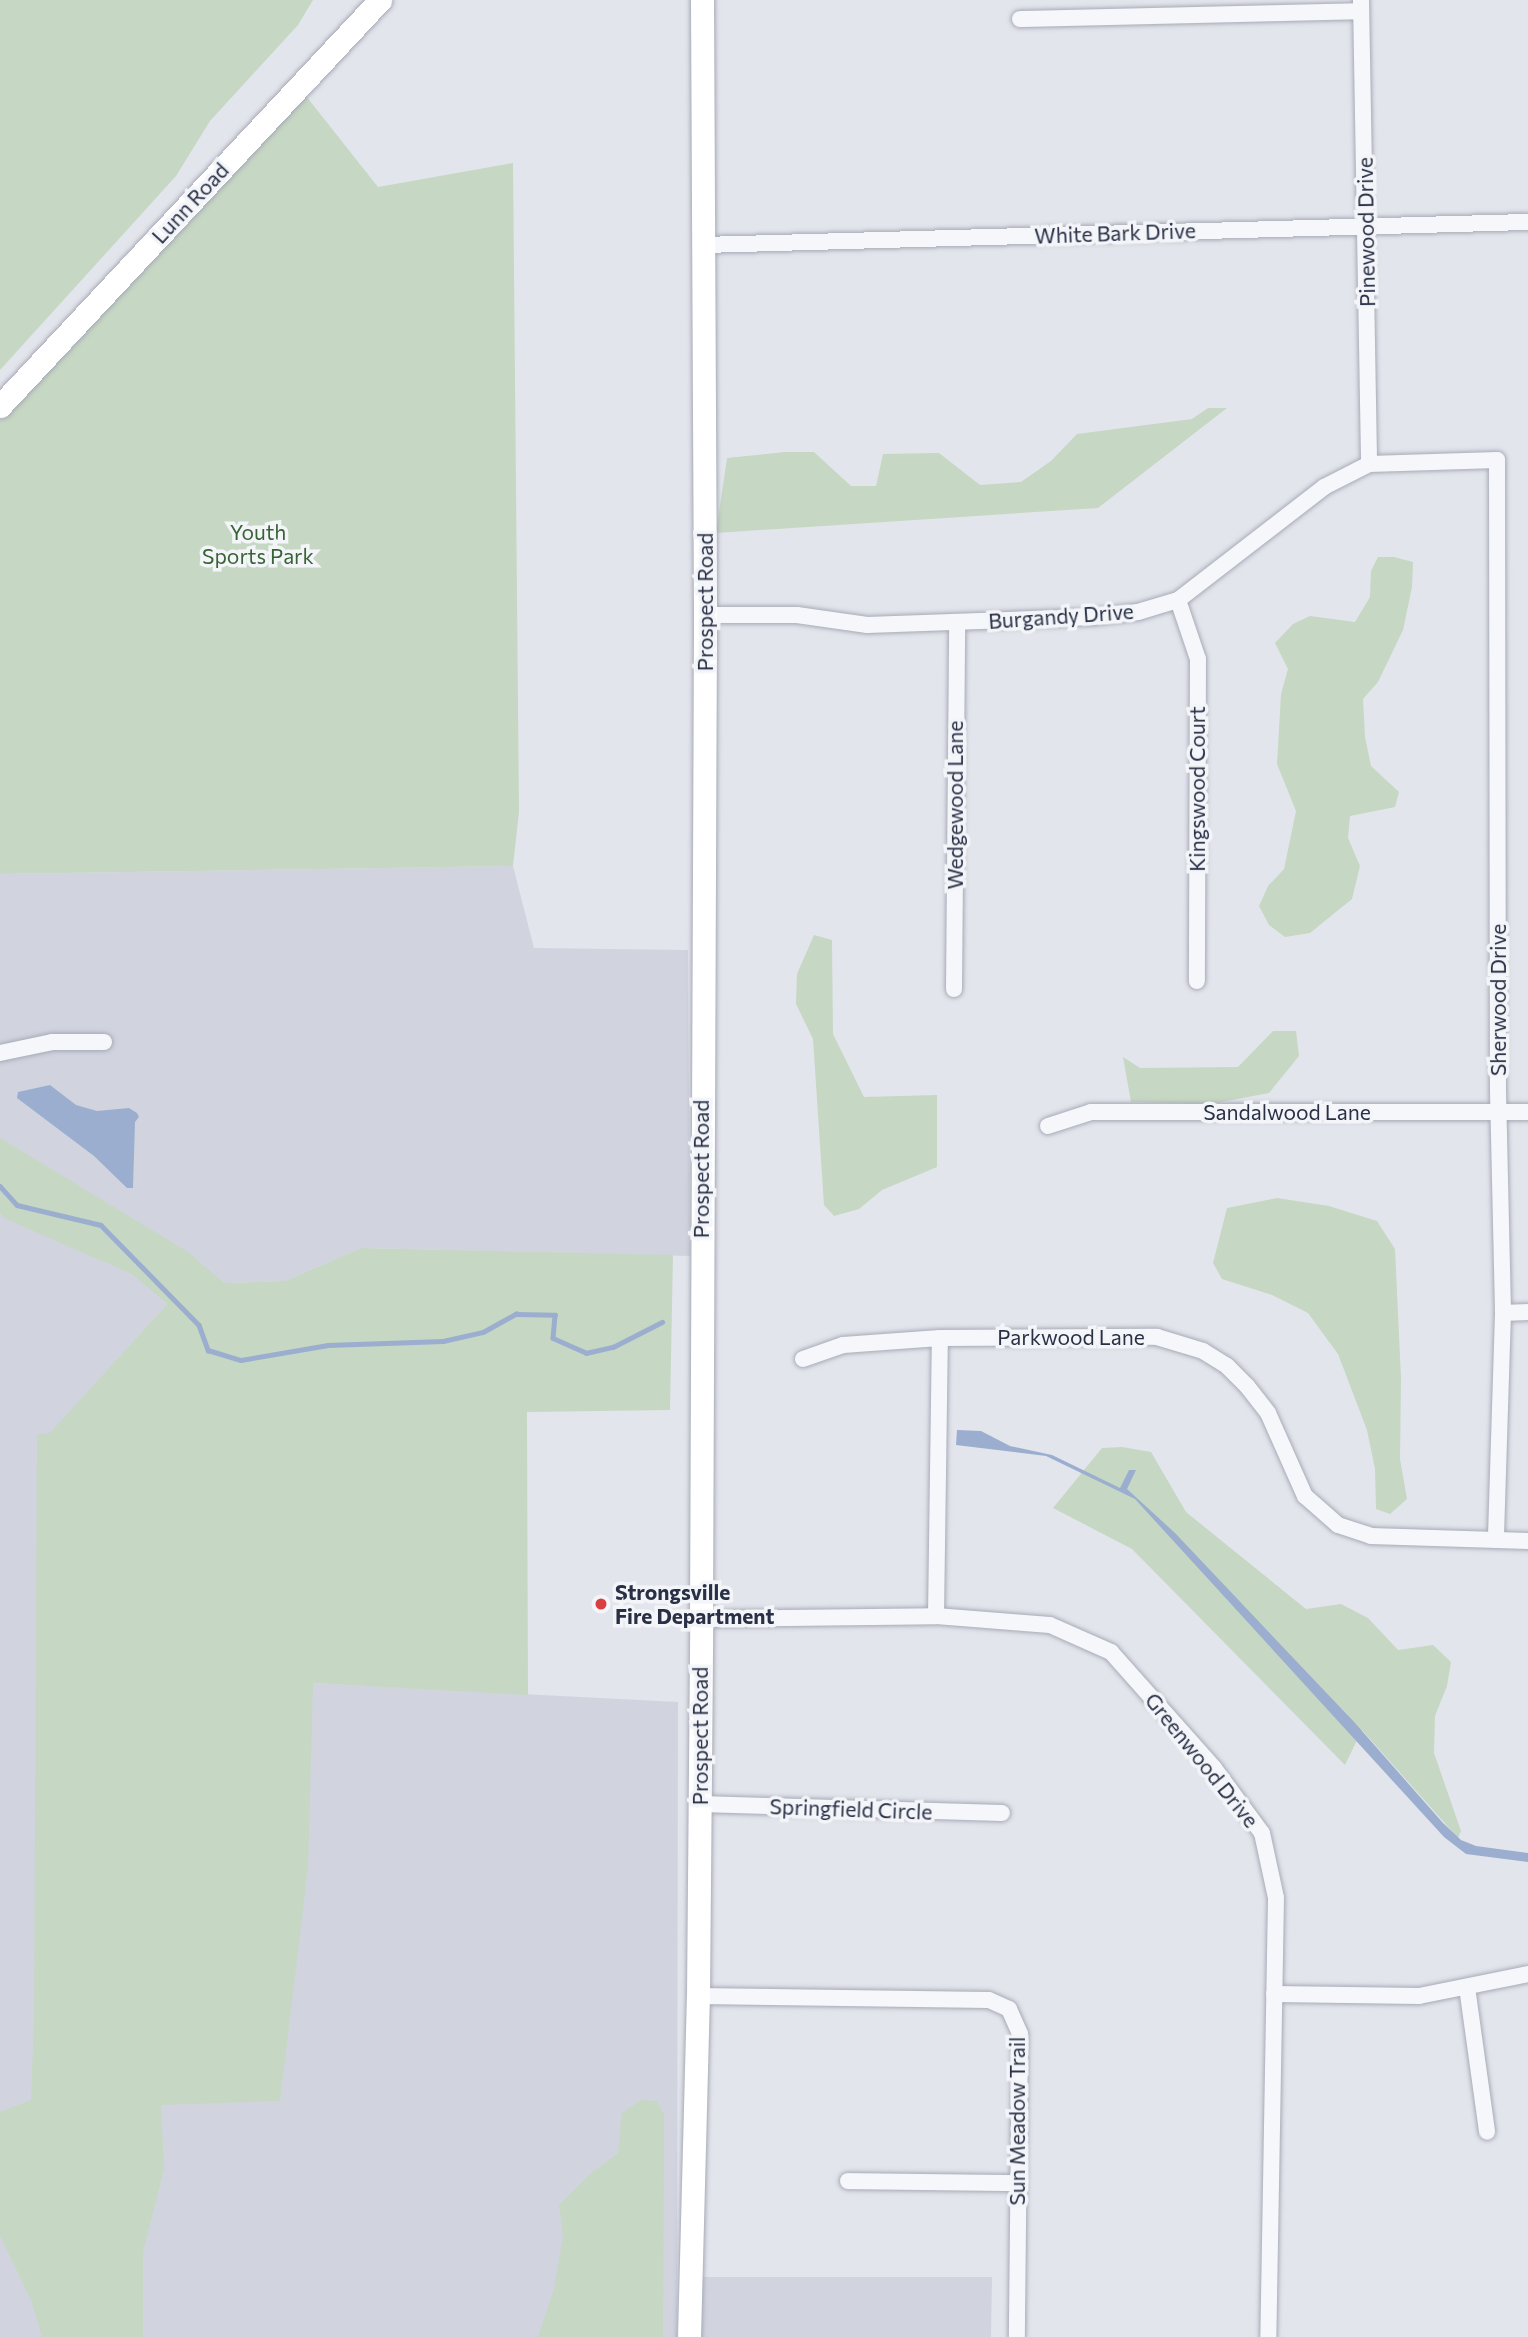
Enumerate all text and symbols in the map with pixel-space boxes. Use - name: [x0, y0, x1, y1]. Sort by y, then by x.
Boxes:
- street label: Pinewood Drive: [1352, 157, 1380, 307]
- street label: Lunn Road: [146, 158, 234, 248]
- street label: White Bark Drive: [1034, 218, 1196, 248]
- park label: Youth Sports Park: [202, 519, 314, 569]
- street label: Prospect Road: [692, 533, 718, 671]
- street label: Burgandy Drive: [987, 598, 1135, 634]
- street label: Kingswood Court: [1184, 706, 1210, 872]
- street label: Wedgewood Lane: [942, 721, 968, 889]
- street label: Sherwood Drive: [1485, 924, 1511, 1076]
- street label: Sandalwood Lane: [1203, 1099, 1371, 1125]
- street label: Prospect Road: [688, 1100, 714, 1238]
- street label: Parkwood Lane: [997, 1324, 1145, 1350]
- place label: Strongsville Fire Department: [615, 1579, 774, 1629]
- marker: Strongsville Fire Department: [593, 1596, 609, 1612]
- street label: Prospect Road: [687, 1667, 713, 1805]
- street label: Greenwood Drive: [1140, 1688, 1264, 1832]
- street label: Springfield Circle: [769, 1794, 933, 1824]
- street label: Sun Meadow Trail: [1004, 2037, 1030, 2205]

